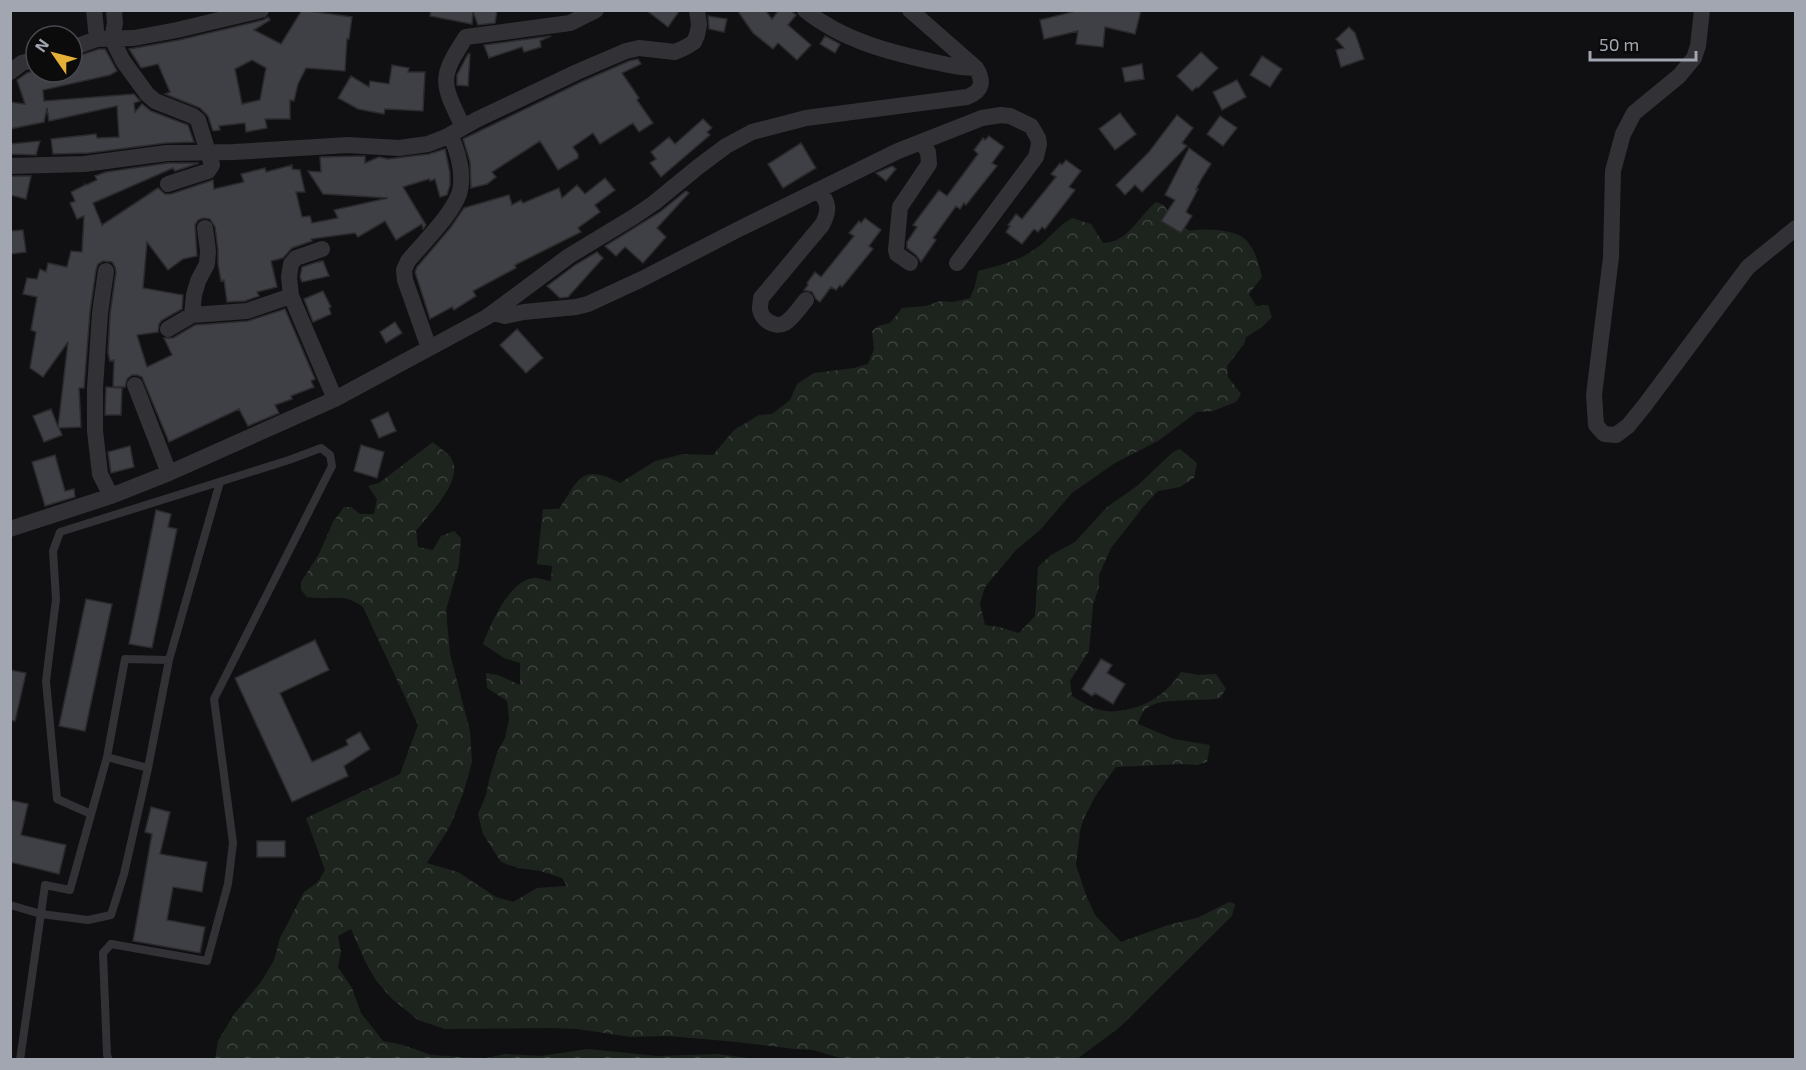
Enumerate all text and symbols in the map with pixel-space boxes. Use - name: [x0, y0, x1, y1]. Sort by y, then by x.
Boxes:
- north arrow: [24, 24, 84, 84]
- scale bar: [1590, 24, 1696, 62]
- text: 50 m: [1599, 33, 1639, 55]
- text: N: [30, 35, 52, 55]

